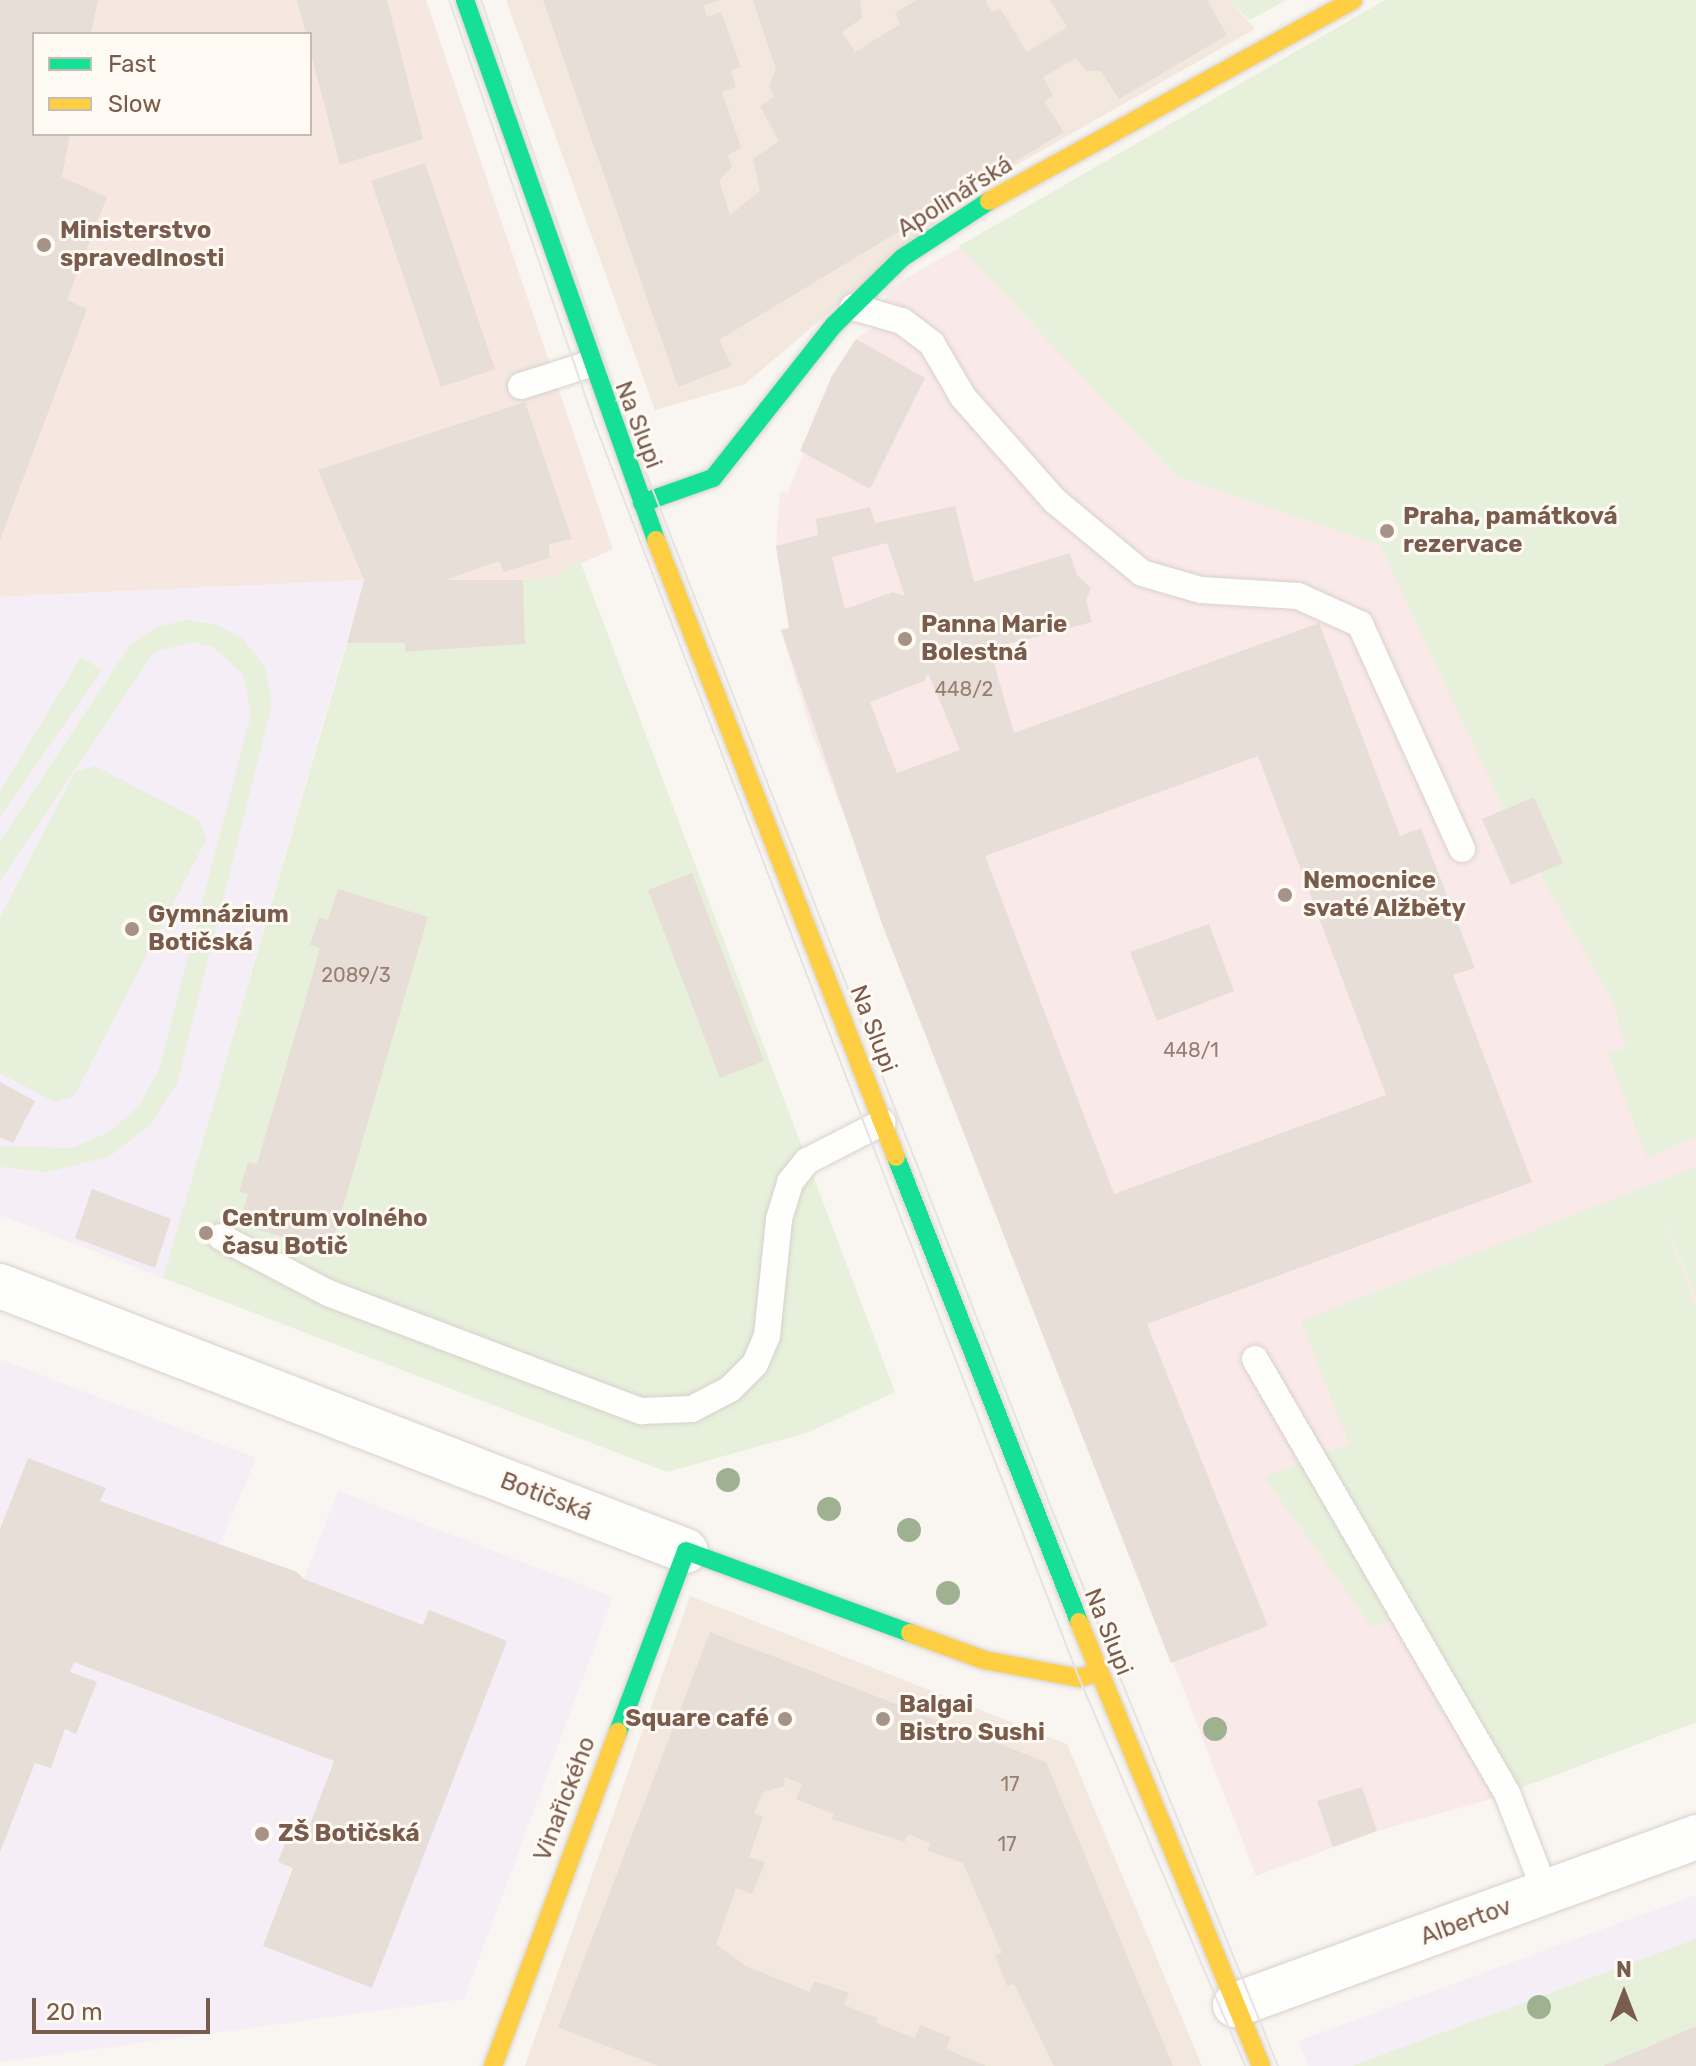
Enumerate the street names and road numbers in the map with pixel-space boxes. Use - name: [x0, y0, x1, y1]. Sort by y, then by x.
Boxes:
- street label: Apolinářská: [892, 150, 1018, 244]
- street label: Na Slupi: [608, 377, 668, 473]
- street label: Na Slupi: [843, 981, 903, 1077]
- street label: Botičská: [496, 1466, 596, 1528]
- street label: Na Slupi: [1078, 1584, 1138, 1680]
- street label: Vinařického: [528, 1733, 602, 1865]
- street label: Albertov: [1417, 1892, 1515, 1952]

